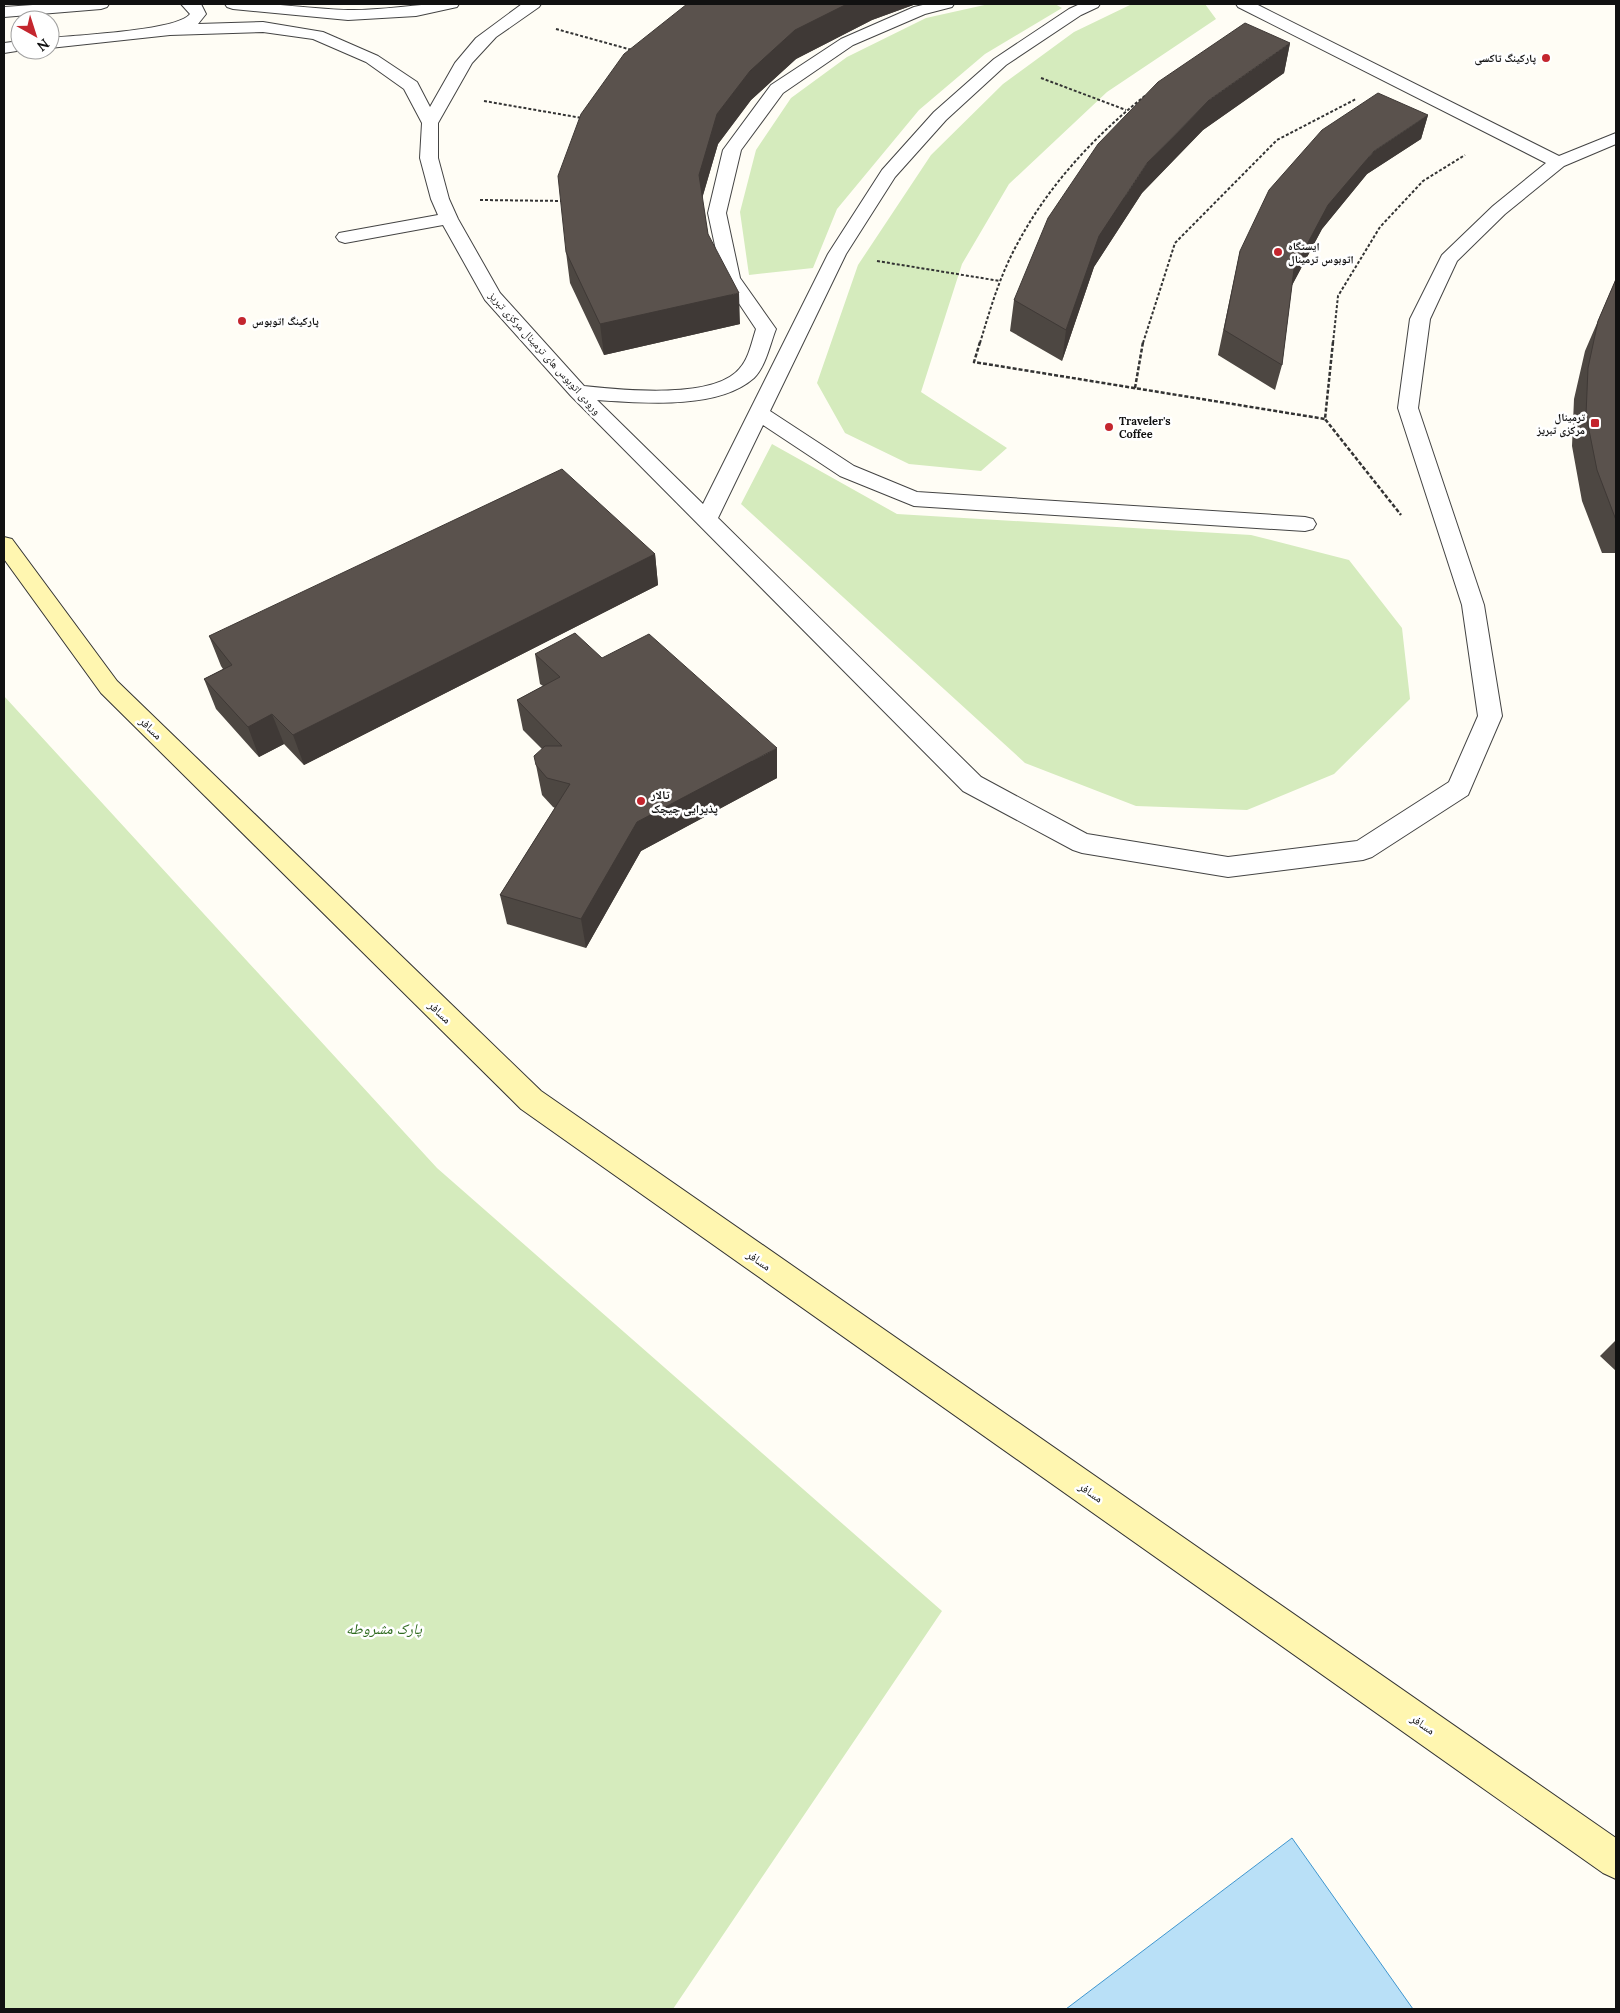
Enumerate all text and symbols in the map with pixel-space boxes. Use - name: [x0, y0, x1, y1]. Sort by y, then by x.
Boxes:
- north arrow: [10, 10, 60, 60]
- text: N: [33, 35, 53, 56]
- place label: پارکینگ تاکسی: [1474, 51, 1536, 66]
- marker: پارکینگ تاکسی: [1540, 52, 1552, 64]
- place label: ایستگاه اتوبوس ترمینال: [1288, 239, 1354, 267]
- marker: ایستگاه اتوبوس ترمینال: [1272, 246, 1284, 258]
- street label: ورودی اتوبوس های ترمینال مرکزی تبریز: [485, 288, 604, 418]
- place label: پارکینگ اتوبوس: [252, 314, 319, 329]
- marker: پارکینگ اتوبوس: [236, 315, 248, 327]
- place label: ترمینال مرکزی تبریز: [1536, 410, 1585, 438]
- place label: Traveler's Coffee: [1119, 414, 1171, 441]
- marker: ترمینال مرکزی تبریز: [1589, 417, 1601, 429]
- marker: Traveler's Coffee: [1103, 421, 1115, 433]
- street label: مسافر: [136, 713, 166, 743]
- place label: تالار پذیرایی چیچک: [650, 787, 718, 817]
- marker: تالار پذیرایی چیچک: [635, 795, 647, 807]
- street label: مسافر: [425, 997, 455, 1027]
- street label: مسافر: [743, 1246, 774, 1274]
- street label: مسافر: [1075, 1478, 1106, 1506]
- park label: پارک مشروطه: [346, 1619, 423, 1638]
- street label: مسافر: [1407, 1710, 1438, 1738]

